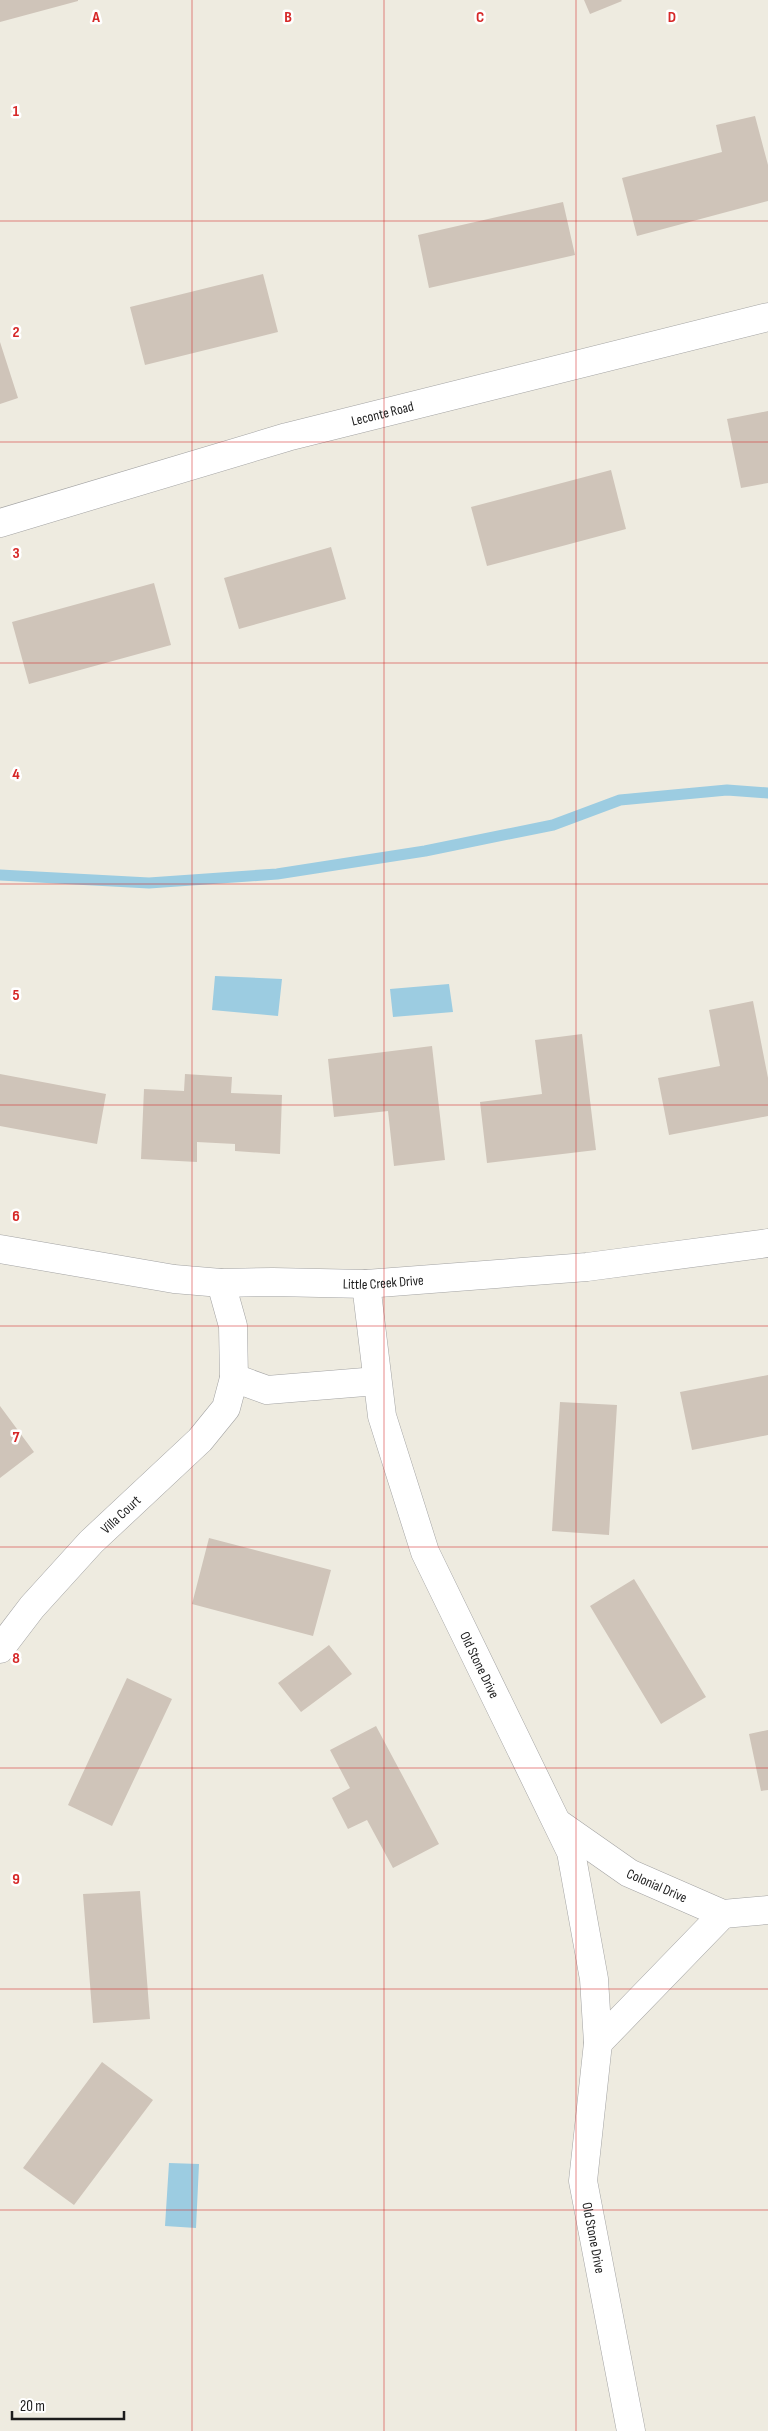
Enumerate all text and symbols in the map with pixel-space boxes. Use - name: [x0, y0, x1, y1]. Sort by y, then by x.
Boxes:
- text: A: [91, 8, 100, 27]
- text: B: [284, 8, 292, 27]
- text: C: [476, 8, 484, 27]
- text: D: [668, 8, 676, 27]
- text: 1: [13, 102, 20, 121]
- text: 2: [12, 323, 20, 342]
- street label: Leconte Road: [350, 397, 415, 429]
- text: 3: [12, 544, 20, 563]
- text: 4: [12, 765, 20, 784]
- text: 5: [12, 986, 20, 1005]
- text: 6: [12, 1207, 20, 1226]
- street label: Little Creek Drive: [343, 1271, 424, 1293]
- text: 7: [13, 1428, 20, 1447]
- street label: Villa Court: [97, 1492, 144, 1537]
- street label: Old Stone Drive: [456, 1629, 503, 1701]
- text: 8: [12, 1649, 20, 1668]
- street label: Colonial Drive: [624, 1865, 690, 1906]
- text: 9: [12, 1870, 20, 1889]
- street label: Old Stone Drive: [579, 2201, 609, 2275]
- scale bar: [12, 2388, 125, 2420]
- text: 20 m: [20, 2397, 45, 2416]

